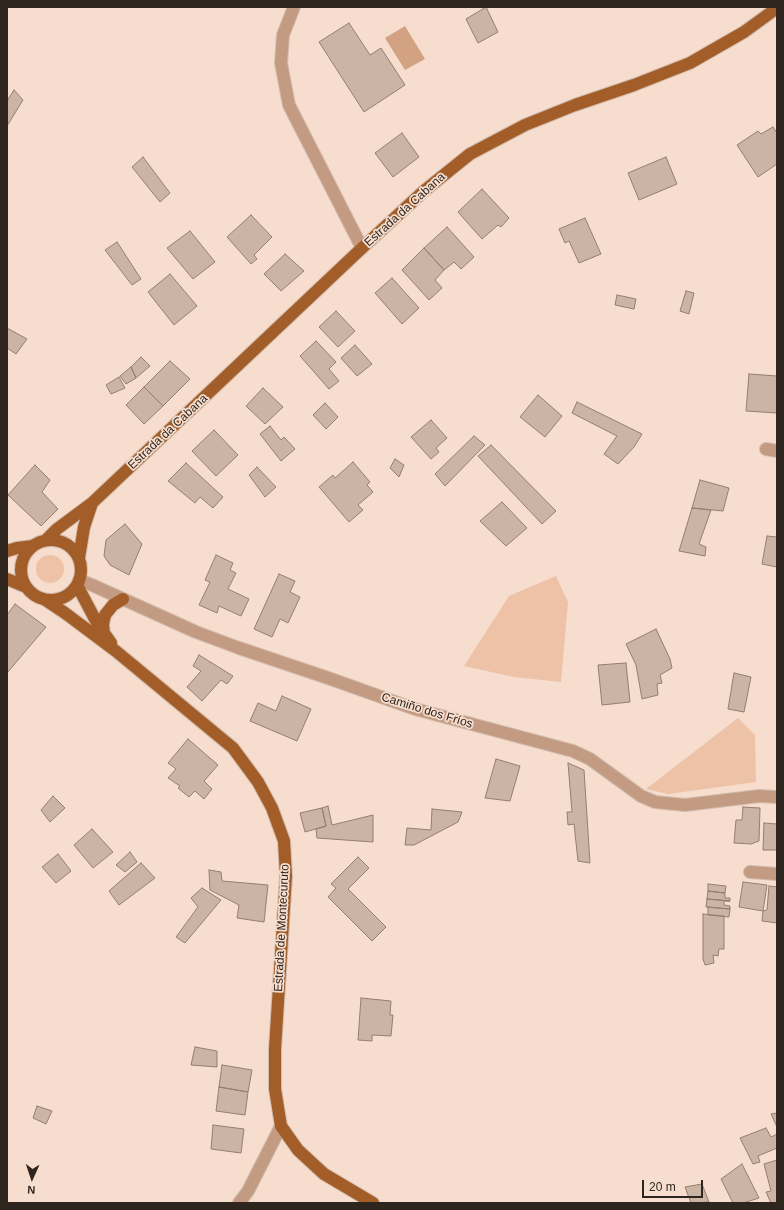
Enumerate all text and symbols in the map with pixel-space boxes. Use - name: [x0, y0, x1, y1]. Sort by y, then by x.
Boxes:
- street label: Estrada da Cabana: [362, 170, 448, 250]
- street label: Estrada da Cabana: [125, 391, 211, 473]
- street label: Camiño dos Fríos: [380, 690, 474, 732]
- street label: Estrada de Montecuruto: [271, 864, 293, 992]
- north arrow: [12, 1158, 52, 1198]
- scale bar: [644, 1172, 705, 1198]
- text: 20 m: [649, 1180, 676, 1194]
- text: N: [27, 1184, 36, 1196]

